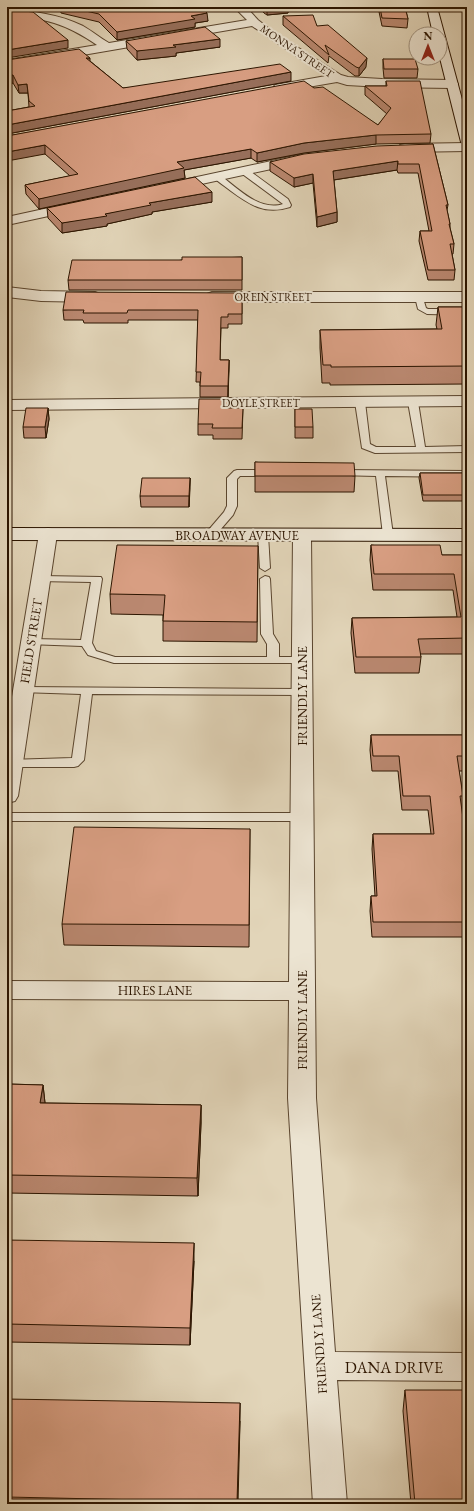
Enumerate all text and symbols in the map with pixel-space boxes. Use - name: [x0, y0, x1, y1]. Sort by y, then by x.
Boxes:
- street label: MONNA STREET: [258, 21, 337, 81]
- north arrow: [408, 26, 448, 66]
- text: N: [424, 29, 433, 43]
- street label: OREIN STREET: [234, 290, 312, 304]
- street label: DOYLE STREET: [222, 396, 301, 410]
- street label: BROADWAY AVENUE: [175, 527, 299, 544]
- street label: FIELD STREET: [16, 597, 46, 685]
- street label: FRIENDLY LANE: [294, 646, 311, 746]
- street label: FRIENDLY LANE: [294, 970, 311, 1070]
- street label: HIRES LANE: [118, 982, 192, 999]
- street label: FRIENDLY LANE: [307, 1294, 331, 1394]
- street label: DANA DRIVE: [345, 1357, 443, 1378]

